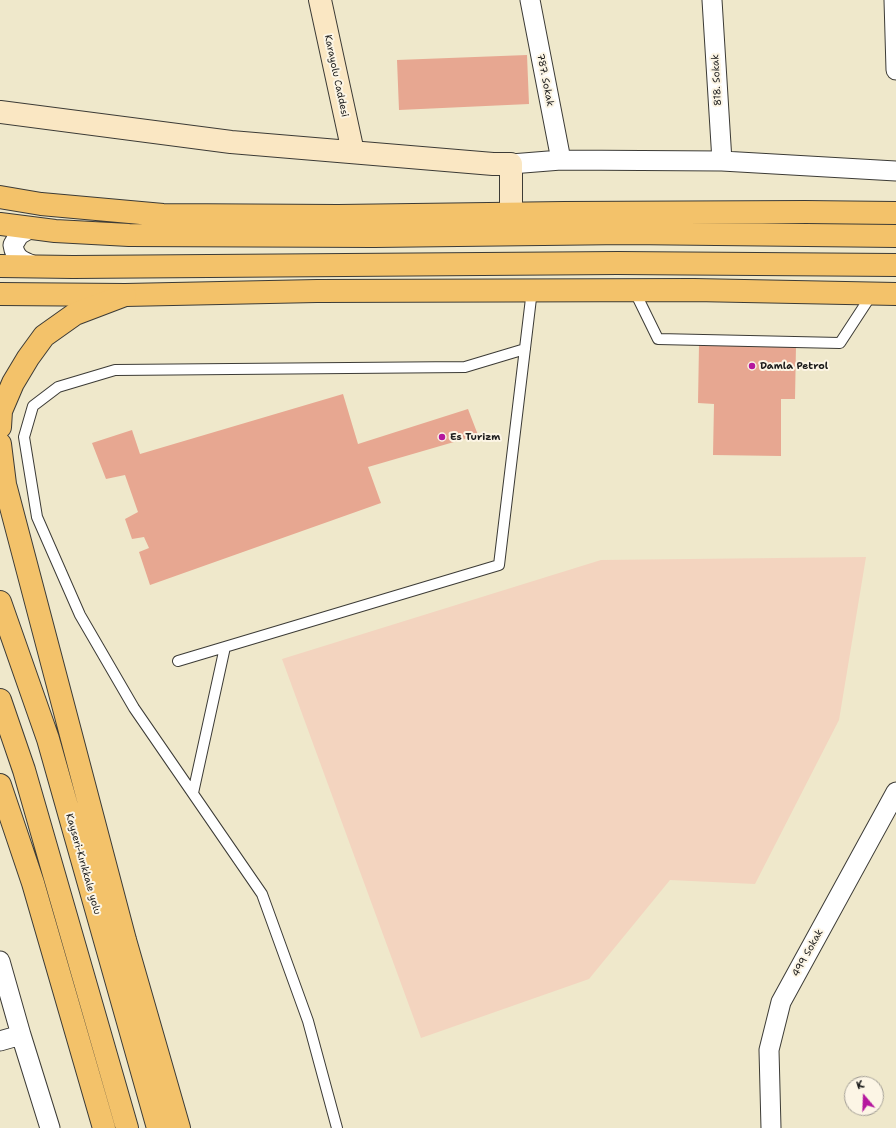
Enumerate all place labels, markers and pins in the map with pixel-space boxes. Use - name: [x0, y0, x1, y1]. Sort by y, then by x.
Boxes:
- place label: Damla Petrol: [760, 360, 828, 372]
- marker: Damla Petrol: [747, 361, 757, 371]
- place label: Es Turizm: [450, 431, 500, 443]
- marker: Es Turizm: [437, 432, 447, 442]

